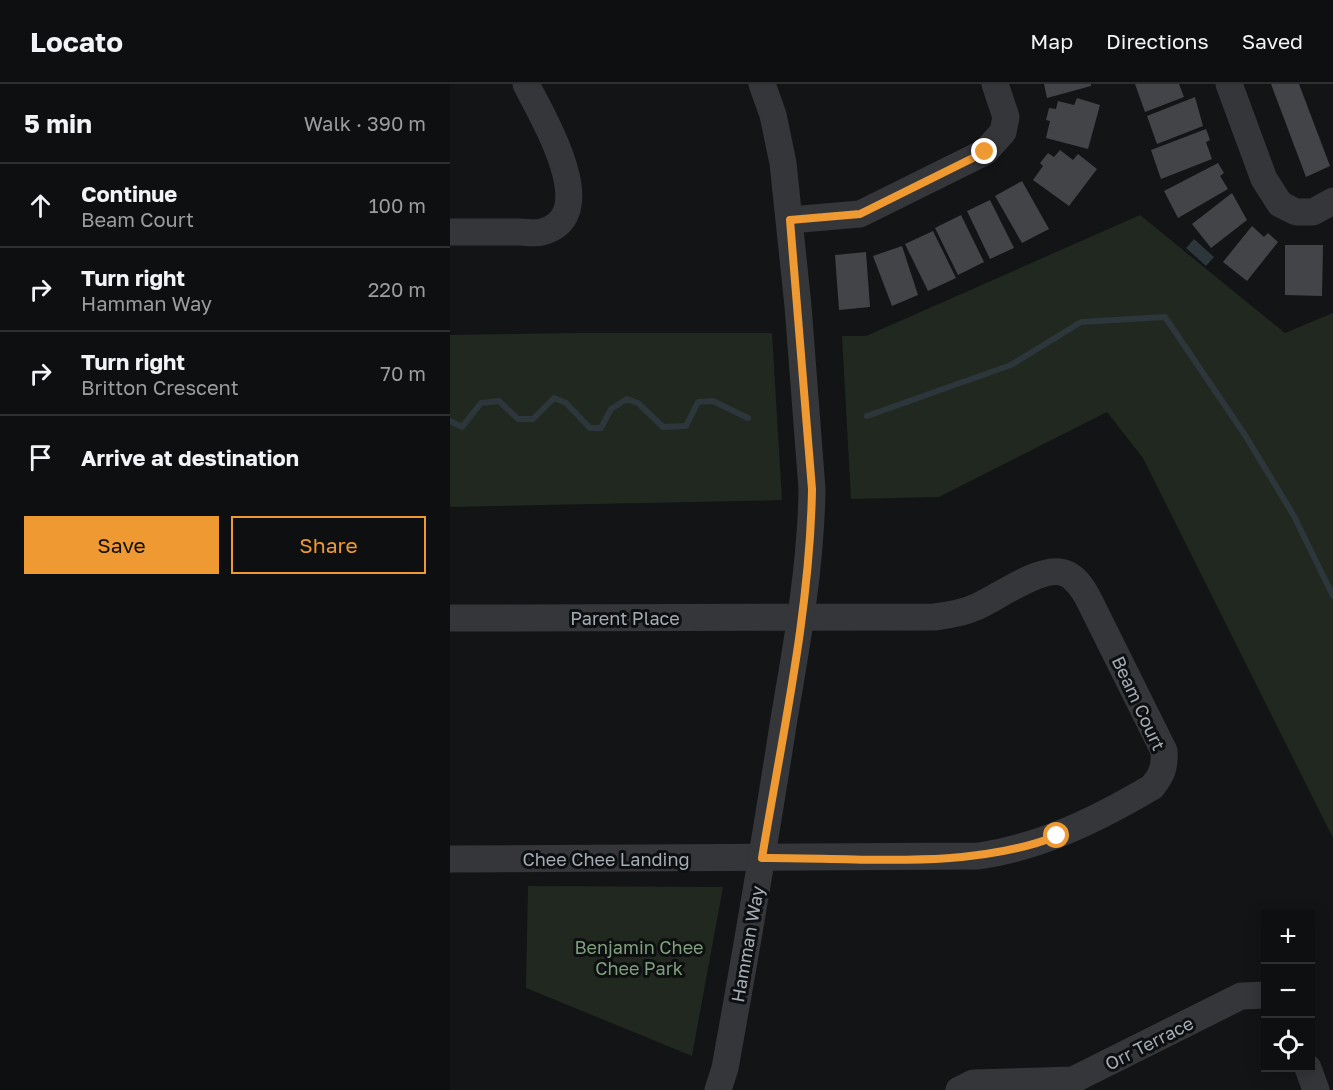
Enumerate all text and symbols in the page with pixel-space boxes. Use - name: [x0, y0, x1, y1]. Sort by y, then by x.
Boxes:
- text: Locato: [30, 25, 123, 58]
- text: Map: [1030, 28, 1073, 54]
- text: Directions: [1106, 28, 1209, 54]
- text: Saved: [1242, 28, 1303, 54]
- text: 5 min: [24, 108, 92, 139]
- text: Walk · 390 m: [304, 111, 426, 135]
- route end: [971, 138, 997, 164]
- text: Continue: [81, 180, 177, 207]
- icon: ahead: [24, 189, 57, 222]
- text: 100 m: [369, 193, 426, 217]
- text: Beam Court: [81, 207, 194, 231]
- text: Turn right: [81, 264, 185, 291]
- icon: right: [24, 273, 57, 306]
- text: 220 m: [368, 277, 426, 301]
- text: Hamman Way: [81, 291, 212, 315]
- text: Turn right: [81, 348, 185, 375]
- icon: right: [24, 357, 57, 390]
- text: 70 m: [380, 361, 426, 385]
- text: Britton Crescent: [81, 375, 239, 399]
- icon: arrive: [24, 441, 57, 474]
- text: Arrive at destination: [81, 444, 299, 471]
- button: Save: [24, 516, 219, 574]
- button: Share: [231, 516, 426, 574]
- street label: Parent Place: [570, 607, 680, 629]
- street label: Beam Court: [1108, 652, 1170, 754]
- route start: [1043, 822, 1069, 848]
- street label: Chee Chee Landing: [522, 848, 690, 870]
- street label: Hamman Way: [726, 884, 768, 1004]
- map controls: [1261, 910, 1315, 1072]
- button: +: [1261, 910, 1315, 964]
- park label: Benjamin Chee Chee Park: [574, 936, 704, 979]
- button: −: [1261, 964, 1315, 1018]
- street label: Orr Terrace: [1101, 1011, 1197, 1075]
- button: locate: [1261, 1018, 1315, 1072]

